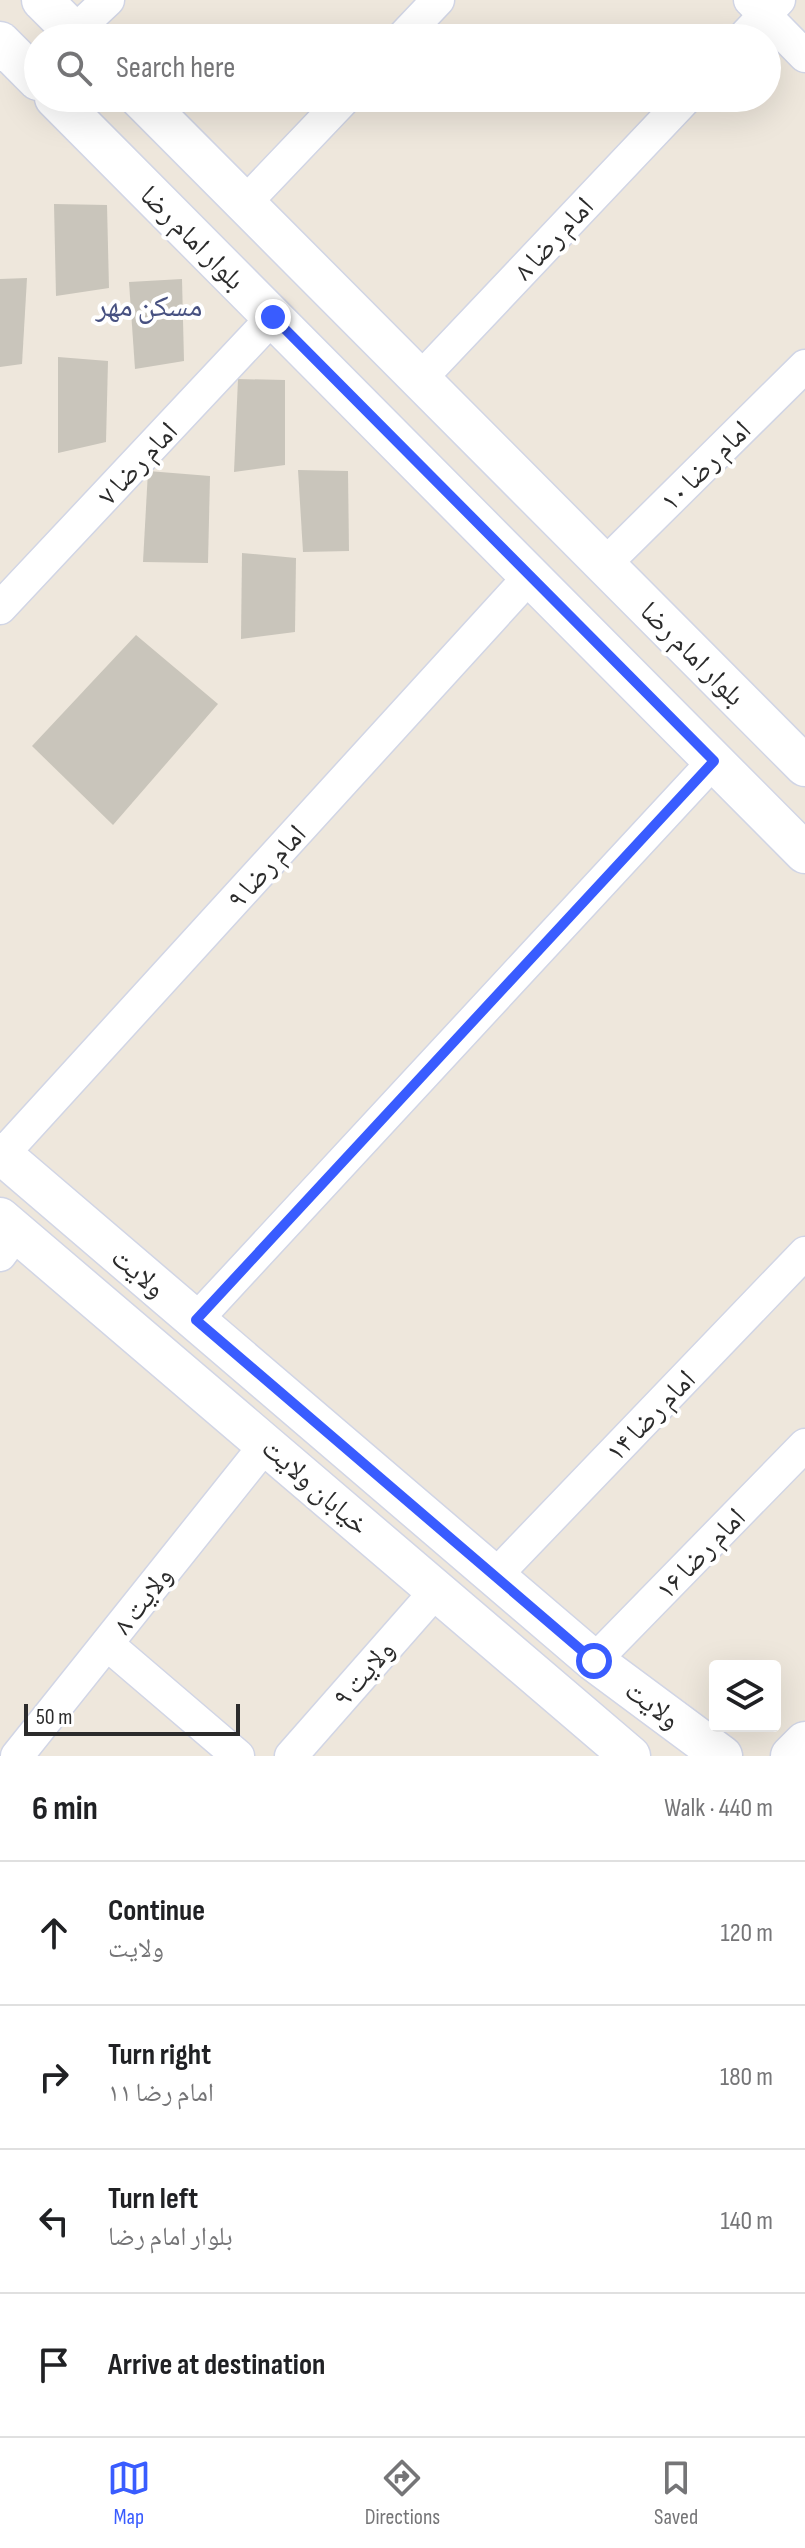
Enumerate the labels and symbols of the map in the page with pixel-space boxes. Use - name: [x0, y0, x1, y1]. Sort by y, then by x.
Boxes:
- street label: بلوار امام رضا: [132, 179, 251, 298]
- street label: امام رضا ۸: [507, 191, 602, 288]
- district label: مسکن مهر: [95, 289, 202, 325]
- route end: [255, 299, 291, 335]
- street label: امام رضا ۱۰: [654, 414, 759, 519]
- street label: امام رضا ۷: [91, 416, 186, 513]
- street label: بلوار امام رضا: [632, 595, 751, 714]
- street label: امام رضا ۹: [221, 818, 314, 916]
- street label: ولایت: [104, 1241, 172, 1305]
- street label: امام رضا ۱۴: [600, 1364, 703, 1469]
- street label: خیابان ولایت: [255, 1432, 375, 1542]
- street label: امام رضا ۱۶: [650, 1502, 753, 1607]
- street label: ولایت ۸: [106, 1560, 180, 1641]
- street label: ولایت ۹: [326, 1634, 402, 1714]
- route start: [576, 1643, 612, 1679]
- street label: ولایت: [618, 1674, 686, 1736]
- scale bar: [24, 1700, 240, 1736]

